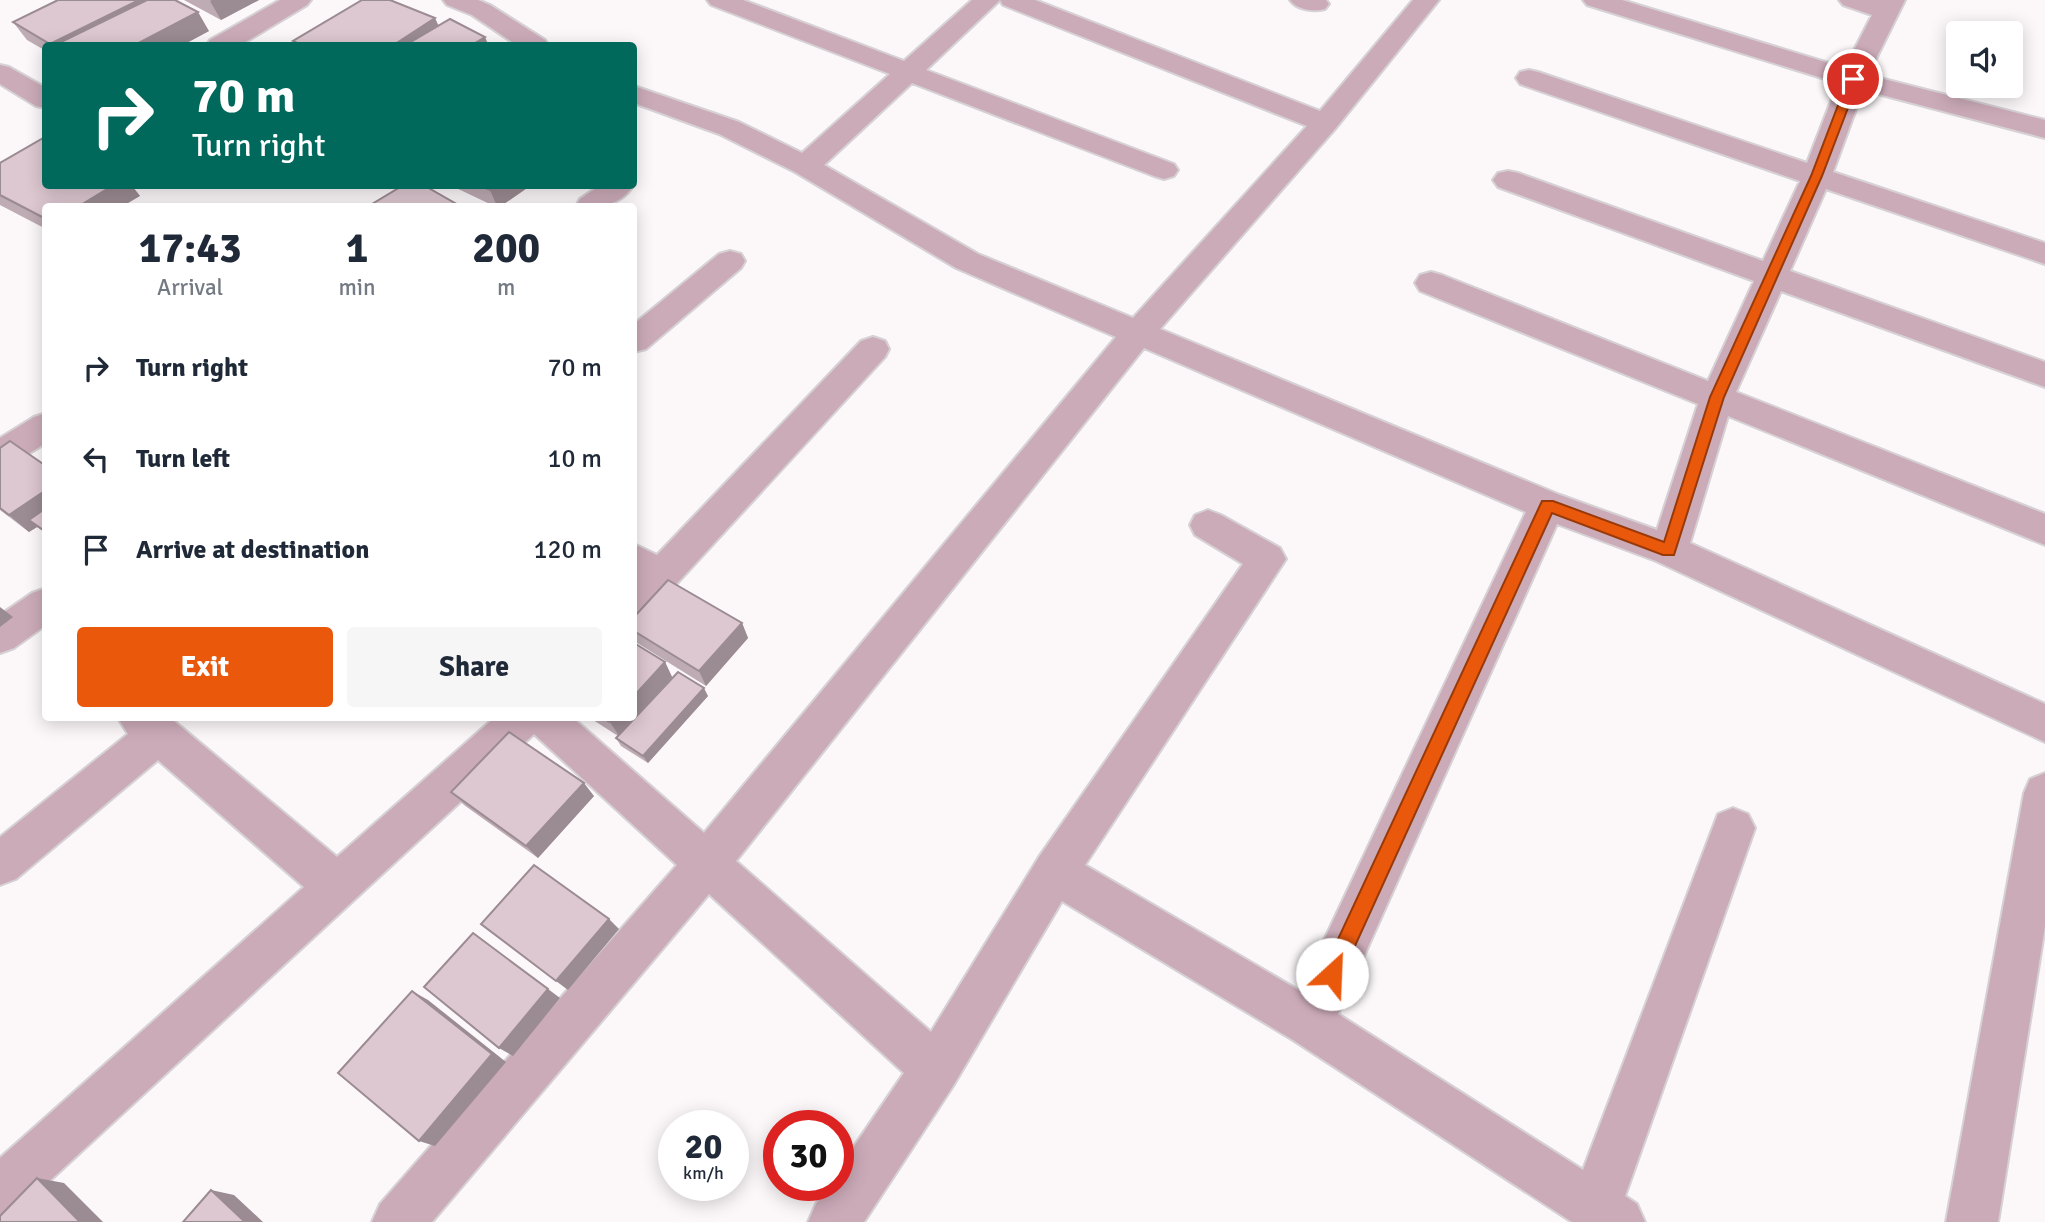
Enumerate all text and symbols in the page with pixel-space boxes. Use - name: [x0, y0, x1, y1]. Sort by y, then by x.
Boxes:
- map controls: [1946, 21, 2023, 98]
- button: sound: [1946, 21, 2023, 98]
- pin: [1823, 49, 1883, 109]
- icon: arrive: [1834, 60, 1872, 98]
- text: 70 m: [192, 66, 295, 126]
- icon: right: [77, 70, 168, 161]
- text: Turn right: [192, 126, 325, 165]
- text: 17:43: [139, 223, 242, 274]
- text: 1: [346, 223, 368, 274]
- text: 200: [472, 223, 540, 274]
- text: Arrival: [157, 273, 223, 302]
- text: min: [338, 273, 376, 302]
- text: m: [497, 273, 515, 302]
- icon: right: [77, 349, 115, 387]
- text: Turn right: [136, 352, 248, 384]
- text: 70 m: [547, 352, 602, 384]
- icon: left: [77, 440, 115, 478]
- text: Turn left: [136, 443, 230, 475]
- text: 10 m: [547, 443, 602, 475]
- icon: arrive: [77, 531, 115, 569]
- text: Arrive at destination: [136, 534, 369, 566]
- text: 120 m: [533, 534, 602, 566]
- button: Exit: [77, 627, 333, 707]
- button: Share: [347, 627, 602, 707]
- position arrow: [1295, 937, 1369, 1011]
- speed limit sign: 30: [763, 1110, 854, 1201]
- text: 20: [685, 1125, 722, 1168]
- text: km/h: [683, 1162, 724, 1184]

